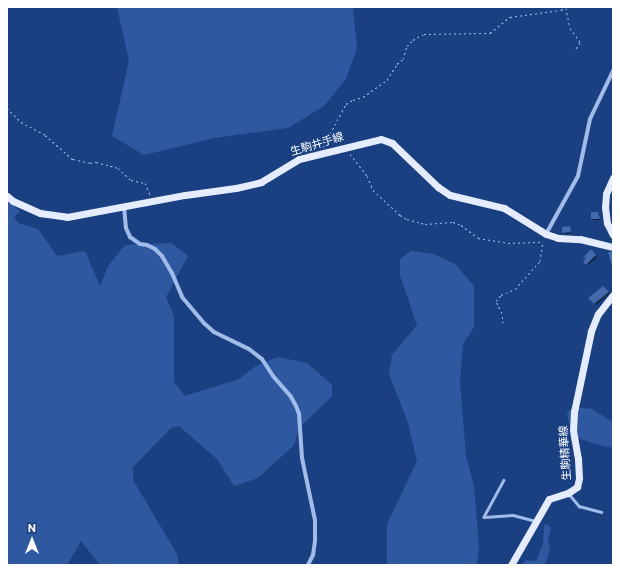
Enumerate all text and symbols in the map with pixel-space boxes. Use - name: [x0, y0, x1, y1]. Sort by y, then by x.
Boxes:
- street label: 生駒井手線: [289, 130, 345, 158]
- street label: 生駒精華線: [556, 425, 574, 481]
- north arrow: [12, 520, 52, 560]
- text: N: [28, 521, 36, 534]

